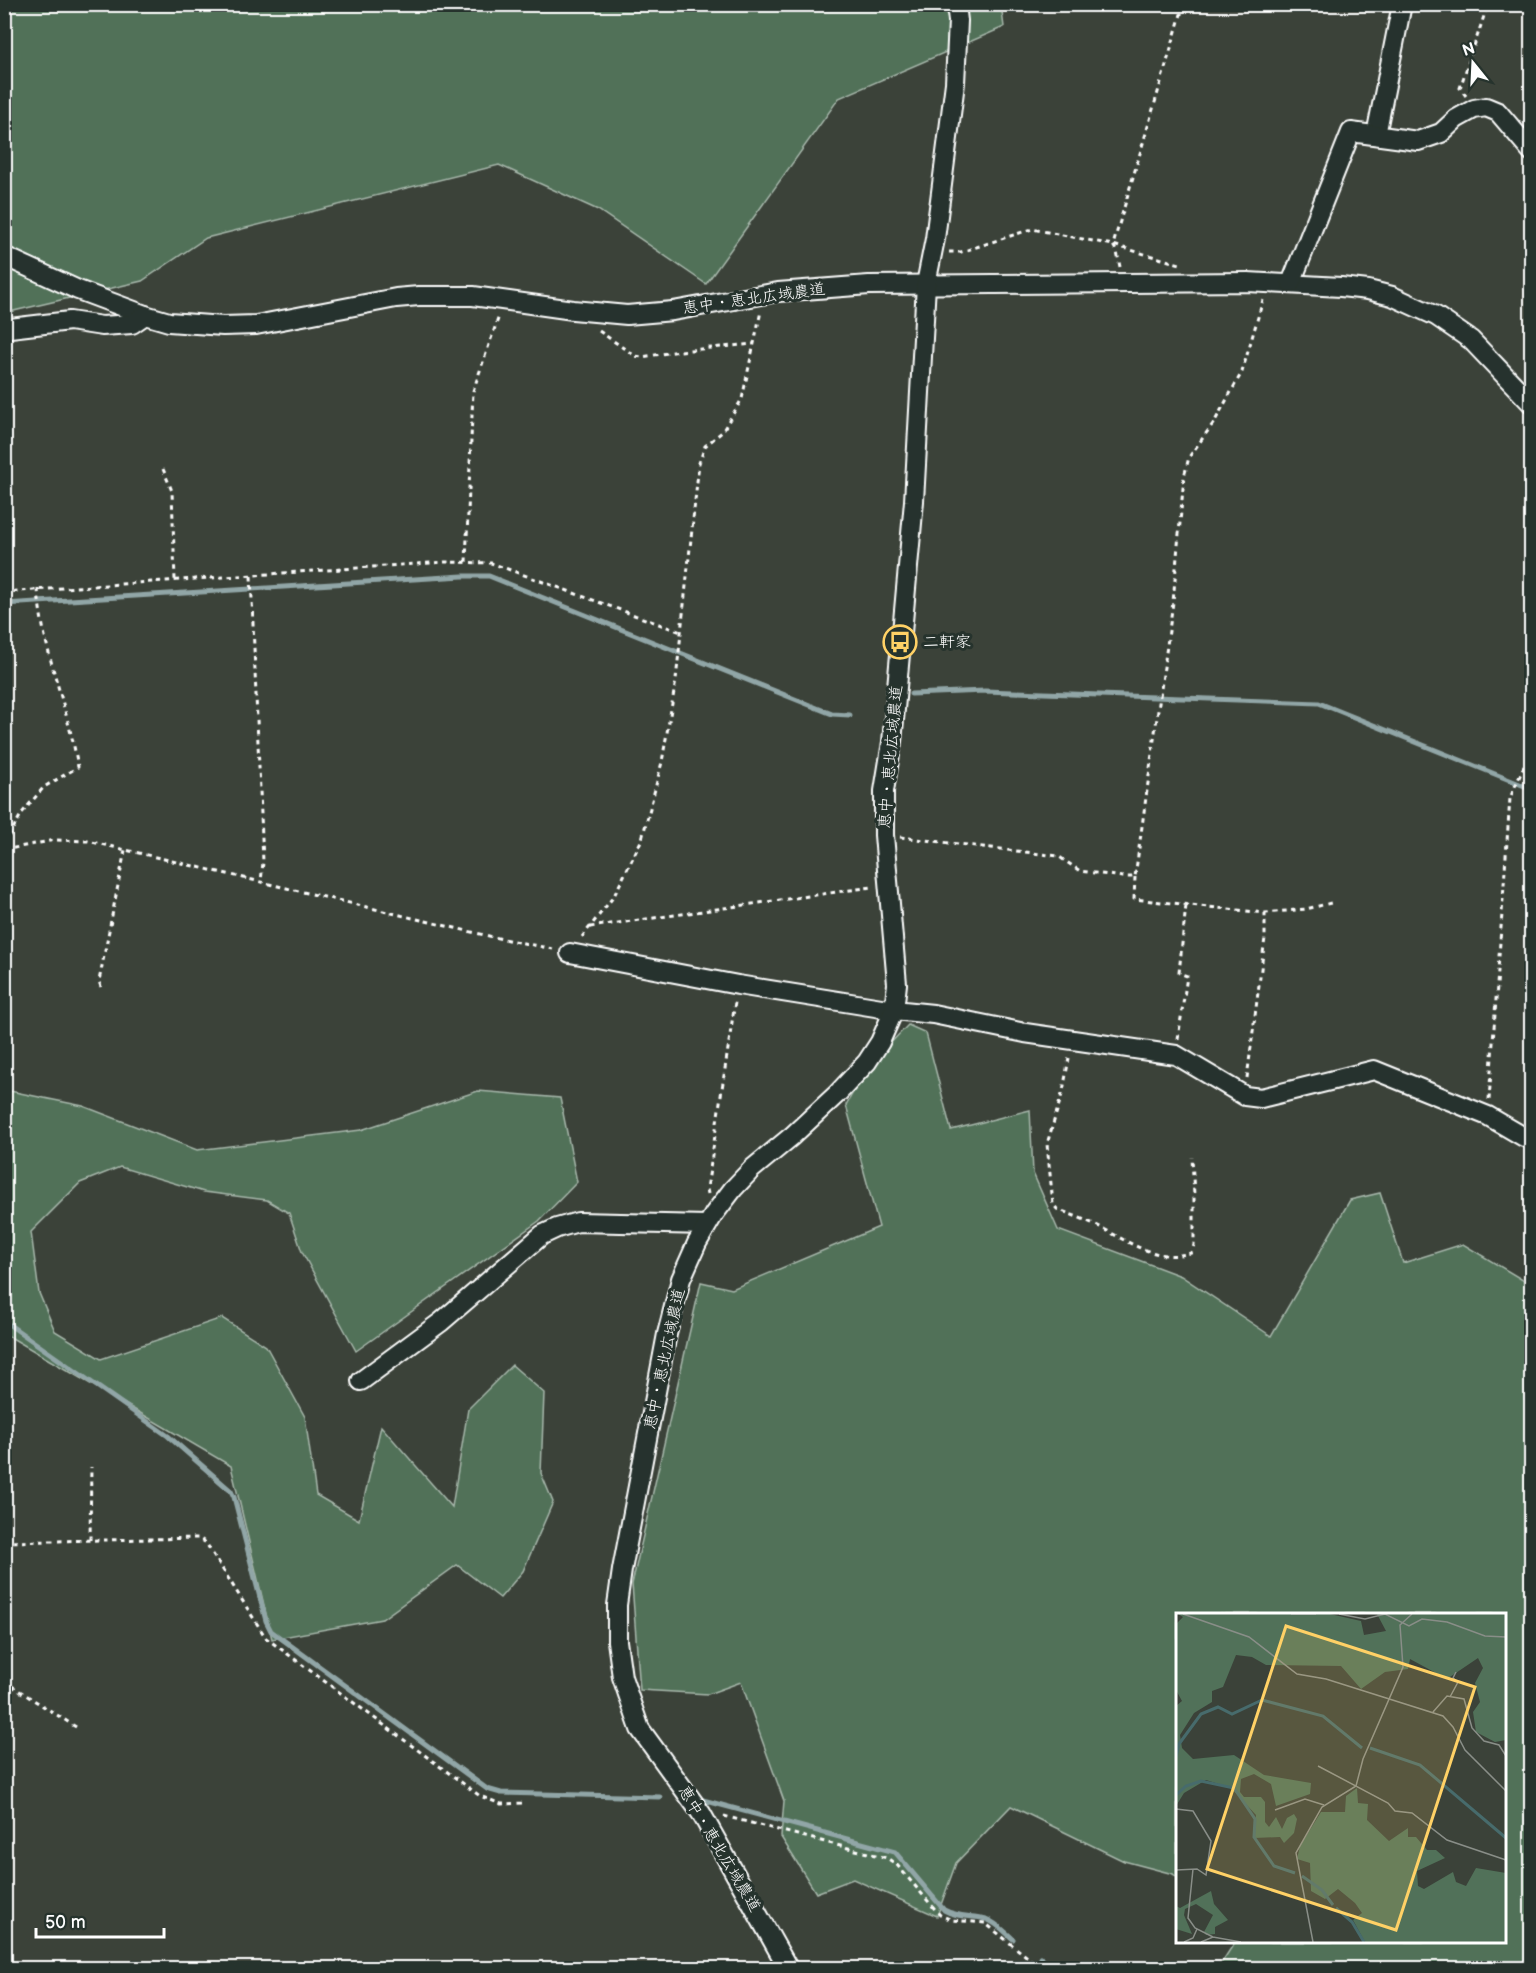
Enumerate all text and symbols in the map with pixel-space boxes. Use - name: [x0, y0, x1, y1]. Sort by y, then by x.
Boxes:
- north arrow: [1443, 33, 1503, 93]
- text: N: [1460, 39, 1477, 61]
- street label: 恵中・恵北広域農道: [681, 280, 827, 318]
- bus stop icon: 二軒家: [882, 624, 918, 660]
- place label: 二軒家: [923, 633, 971, 652]
- street label: 恵中・恵北広域農道: [875, 684, 907, 830]
- street label: 恵中・恵北広域農道: [641, 1287, 689, 1431]
- inset map: [1176, 1613, 1506, 1943]
- street label: 恵中・恵北広域農道: [674, 1782, 764, 1916]
- scale bar: [36, 1901, 164, 1939]
- text: 50 m: [45, 1912, 86, 1933]

